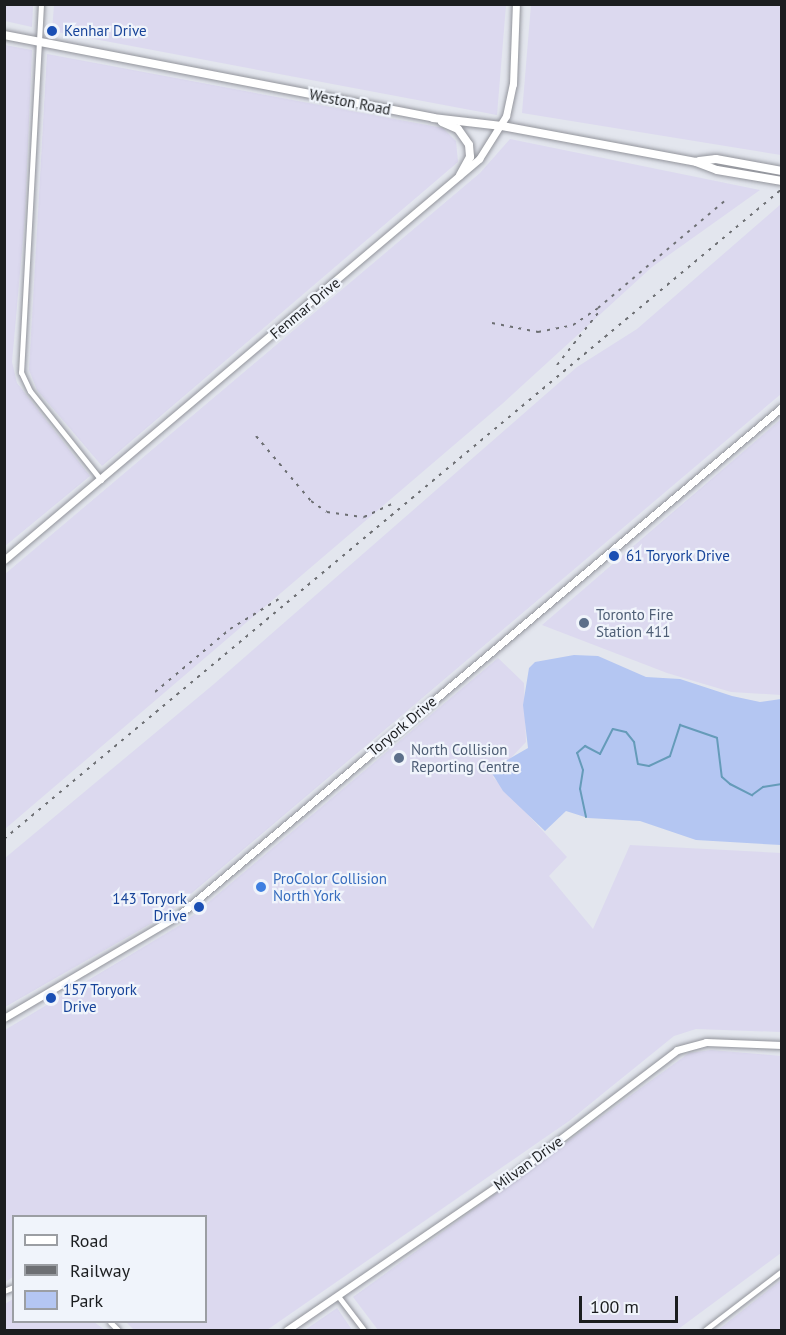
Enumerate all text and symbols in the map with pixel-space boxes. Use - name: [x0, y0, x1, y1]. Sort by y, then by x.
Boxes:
- place label: Kenhar Drive: [64, 22, 147, 40]
- marker: Kenhar Drive: [45, 24, 59, 38]
- street label: Weston Road: [308, 85, 392, 119]
- street label: Fenmar Drive: [266, 273, 344, 343]
- place label: 61 Toryork Drive: [626, 547, 731, 565]
- marker: 61 Toryork Drive: [607, 549, 621, 563]
- place label: Toronto Fire Station 411: [596, 605, 673, 640]
- marker: Toronto Fire Station 411: [577, 616, 591, 630]
- street label: Toryork Drive: [364, 692, 440, 760]
- place label: North Collision Reporting Centre: [411, 740, 520, 775]
- marker: North Collision Reporting Centre: [392, 751, 406, 765]
- place label: ProColor Collision North York: [273, 869, 387, 904]
- marker: ProColor Collision North York: [254, 880, 268, 894]
- place label: 143 Toryork Drive: [112, 889, 187, 924]
- marker: 143 Toryork Drive: [192, 900, 206, 914]
- place label: 157 Toryork Drive: [63, 980, 138, 1015]
- marker: 157 Toryork Drive: [44, 991, 58, 1005]
- street label: Milvan Drive: [490, 1132, 566, 1194]
- legend: [12, 1215, 207, 1323]
- text: Road: [70, 1229, 108, 1252]
- text: Railway: [70, 1259, 130, 1282]
- scale bar: [582, 1284, 681, 1322]
- text: Park: [70, 1289, 103, 1312]
- text: 100 m: [590, 1295, 639, 1318]

